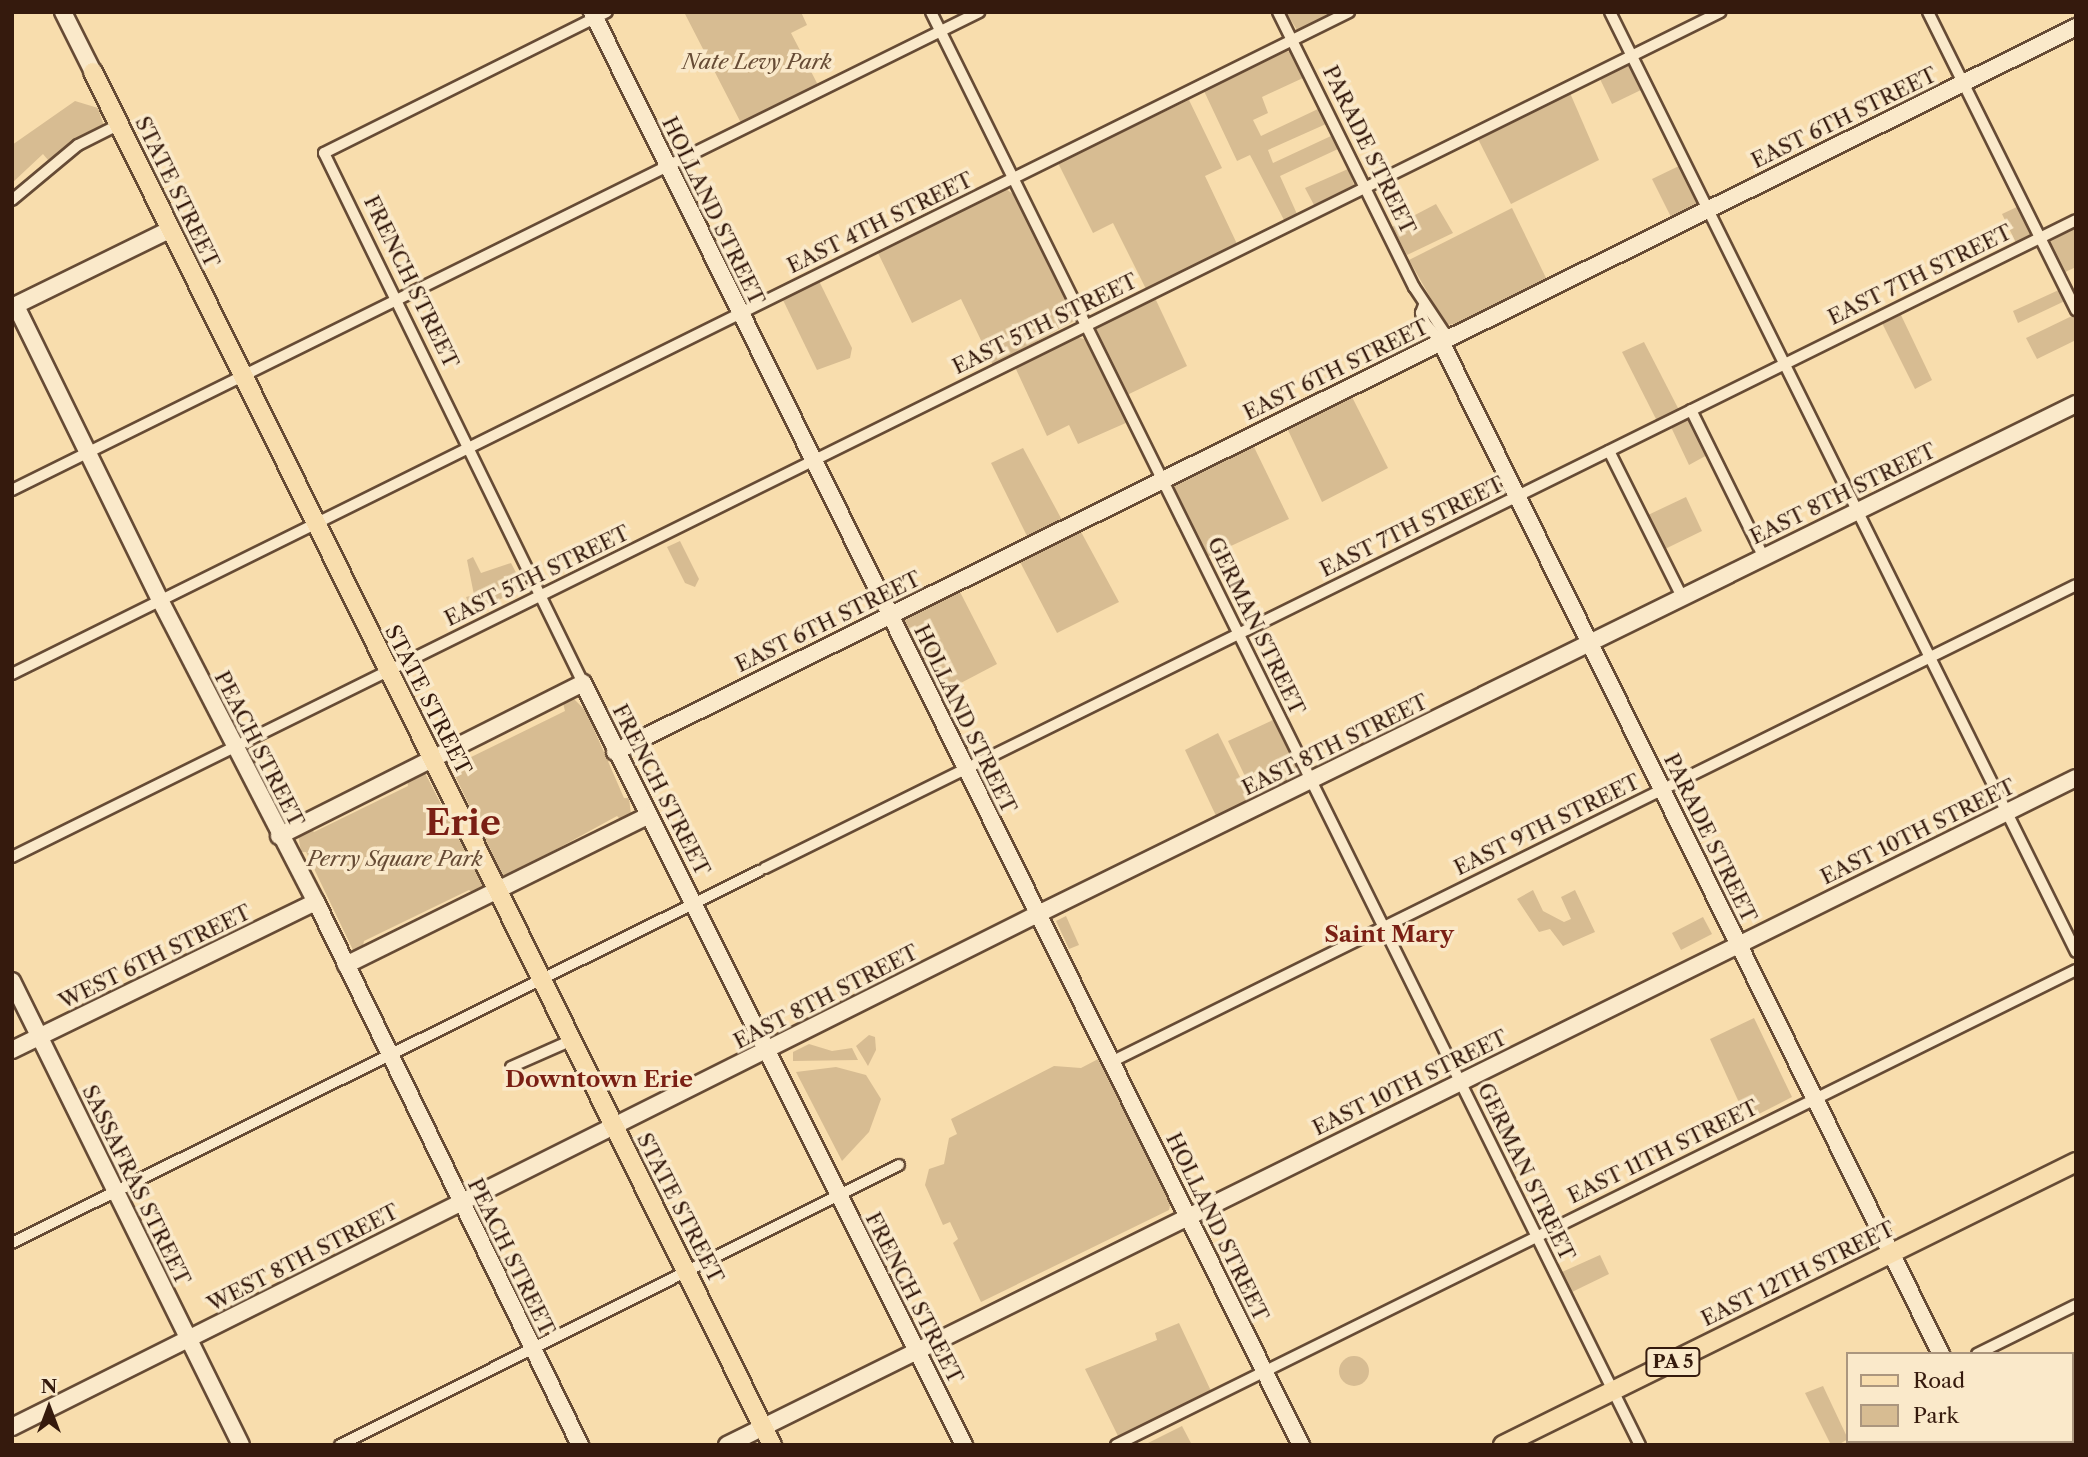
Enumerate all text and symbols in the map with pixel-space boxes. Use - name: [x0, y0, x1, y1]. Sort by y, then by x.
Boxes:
- park label: Nate Levy Park: [682, 49, 832, 75]
- street label: PARADE STREET: [1317, 62, 1421, 238]
- street label: EAST 6TH STREET: [1747, 62, 1941, 174]
- street label: STATE STREET: [130, 112, 224, 272]
- street label: HOLLAND STREET: [656, 113, 770, 309]
- street label: EAST 4TH STREET: [783, 167, 977, 279]
- street label: FRENCH STREET: [358, 192, 464, 372]
- street label: EAST 7TH STREET: [1824, 219, 2016, 331]
- street label: EAST 5TH STREET: [948, 268, 1142, 380]
- street label: EAST 6TH STREET: [1239, 314, 1433, 426]
- street label: EAST 8TH STREET: [1746, 438, 1940, 550]
- street label: EAST 7TH STREET: [1316, 471, 1508, 583]
- street label: EAST 5TH STREET: [440, 520, 634, 632]
- street label: GERMAN STREET: [1202, 533, 1310, 719]
- street label: EAST 6TH STREET: [731, 566, 925, 678]
- street label: STATE STREET: [379, 621, 477, 779]
- street label: HOLLAND STREET: [908, 621, 1022, 817]
- street label: PEACH STREET: [209, 667, 309, 831]
- street label: EAST 8TH STREET: [1238, 689, 1432, 801]
- street label: FRENCH STREET: [607, 700, 715, 880]
- street label: PARADE STREET: [1658, 750, 1762, 926]
- street label: EAST 9TH STREET: [1450, 769, 1644, 881]
- street label: EAST 10TH STREET: [1816, 774, 2020, 890]
- district label: Erie: [425, 802, 501, 844]
- park label: Perry Square Park: [307, 846, 483, 872]
- street label: WEST 6TH STREET: [55, 899, 255, 1015]
- district label: Saint Mary: [1324, 920, 1454, 948]
- street label: EAST 8TH STREET: [729, 939, 923, 1055]
- street label: EAST 10TH STREET: [1308, 1025, 1512, 1141]
- district label: Downtown Erie: [505, 1065, 693, 1093]
- street label: GERMAN STREET: [1472, 1079, 1580, 1265]
- street label: SASSAFRAS STREET: [77, 1081, 195, 1289]
- street label: EAST 11TH STREET: [1563, 1095, 1763, 1209]
- street label: STATE STREET: [631, 1129, 729, 1287]
- street label: HOLLAND STREET: [1160, 1129, 1274, 1325]
- street label: PEACH STREET: [462, 1175, 560, 1339]
- street label: WEST 8TH STREET: [203, 1199, 403, 1317]
- street label: FRENCH STREET: [860, 1208, 968, 1388]
- street label: EAST 12TH STREET: [1697, 1216, 1899, 1332]
- road number: PA 5: [1645, 1346, 1701, 1378]
- legend: [1846, 1352, 2074, 1443]
- text: Road: [1913, 1368, 1965, 1393]
- north arrow: [14, 1373, 84, 1443]
- text: N: [41, 1375, 57, 1398]
- text: Park: [1913, 1403, 1959, 1428]

